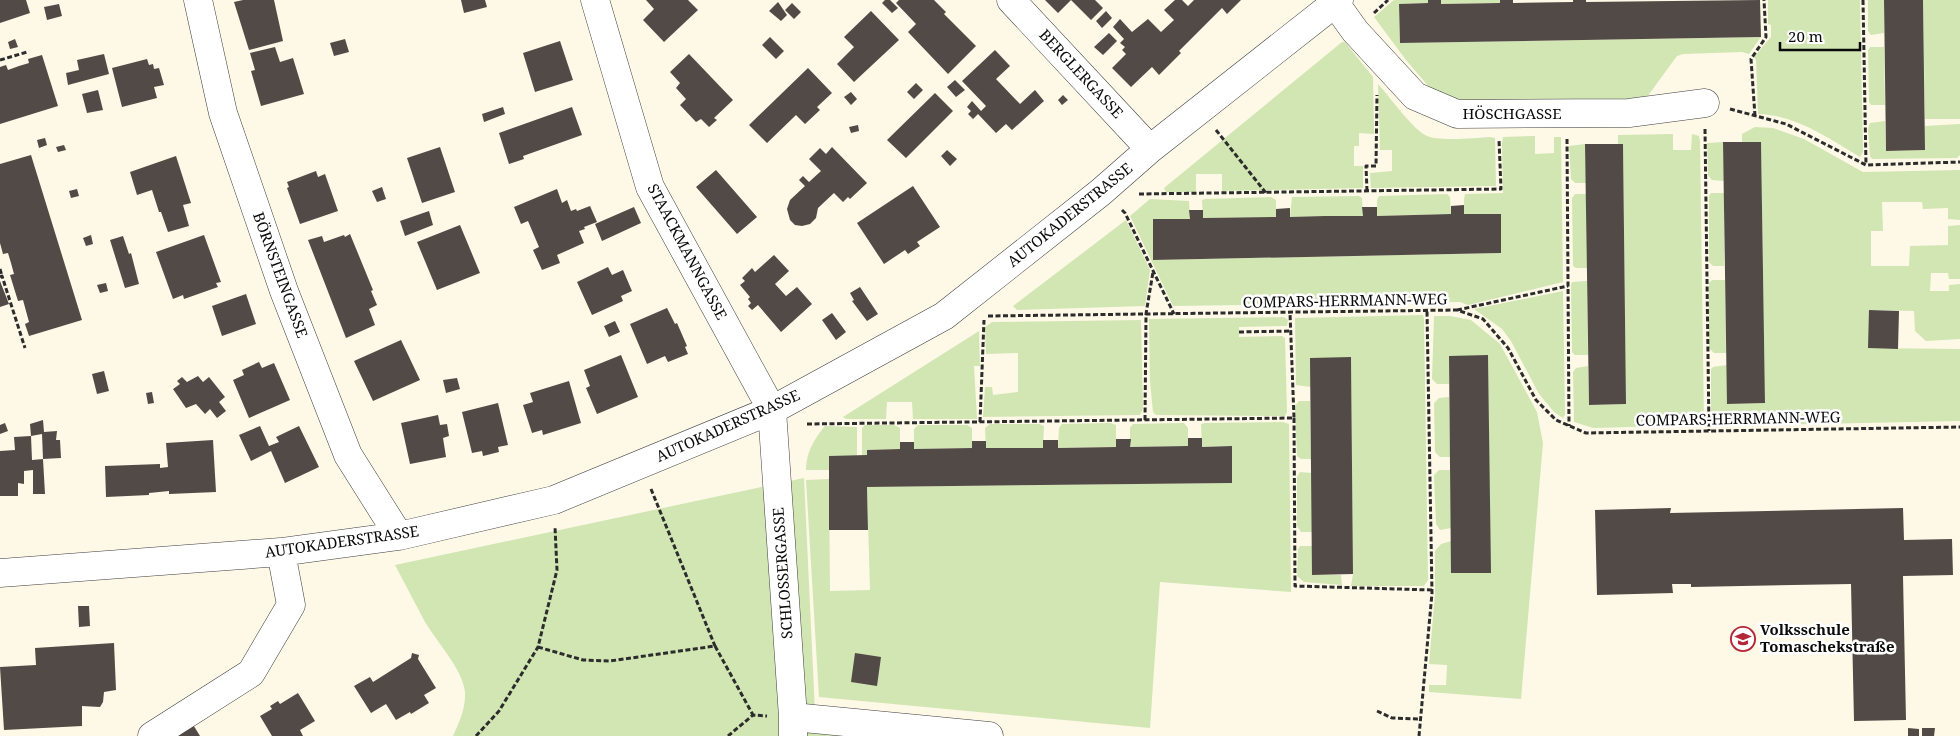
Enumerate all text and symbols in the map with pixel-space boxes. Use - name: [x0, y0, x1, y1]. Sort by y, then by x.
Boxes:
- scale bar: [1780, 20, 1860, 52]
- street label: BERGLERGASSE: [1035, 25, 1128, 122]
- text: 20 m: [1788, 26, 1823, 46]
- street label: HÖSCHGASSE: [1462, 103, 1562, 123]
- street label: AUTOKADERSTRASSE: [1003, 158, 1136, 271]
- street label: STAACKMANNGASSE: [644, 180, 732, 323]
- street label: BÖRNSTEINGASSE: [249, 209, 313, 340]
- street label: COMPARS-HERRMANN-WEG: [1242, 288, 1448, 312]
- street label: AUTOKADERSTRASSE: [653, 384, 803, 466]
- street label: COMPARS-HERRMANN-WEG: [1635, 406, 1841, 430]
- street label: SCHLOSSERGASSE: [767, 507, 797, 640]
- street label: AUTOKADERSTRASSE: [264, 520, 420, 562]
- place label: Volksschule Tomaschekstraße: [1760, 619, 1895, 656]
- school or university icon: Volksschule Tomaschekstraße: [1730, 626, 1756, 652]

